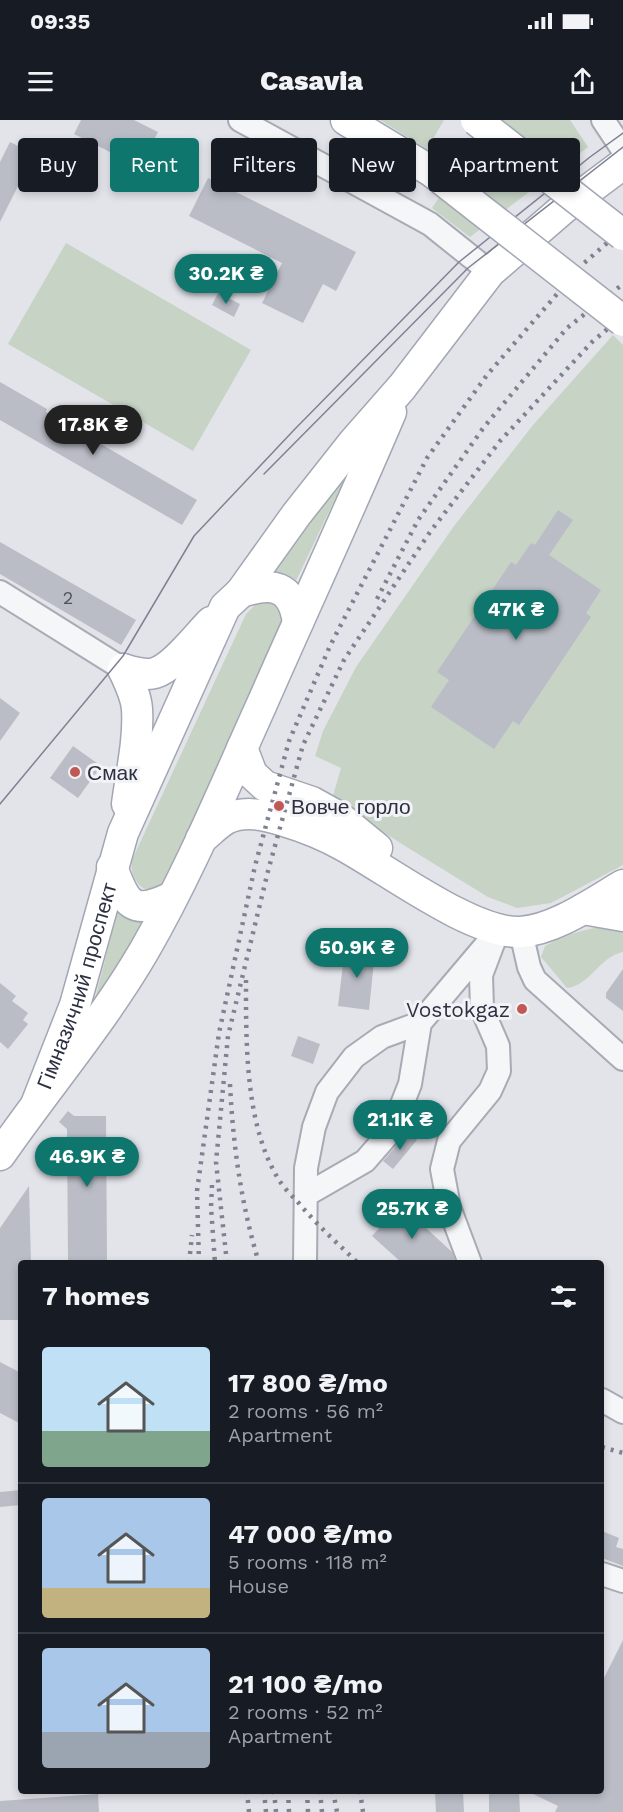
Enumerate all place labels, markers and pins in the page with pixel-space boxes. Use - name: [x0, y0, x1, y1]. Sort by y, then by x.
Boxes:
- pin: 30.2K ₴: [171, 254, 281, 305]
- pin: 17.8K ₴: [38, 405, 148, 456]
- pin: 47K ₴: [474, 590, 558, 641]
- place label: Смак: [87, 760, 138, 785]
- marker: Смак: [68, 765, 82, 779]
- place label: Вовче горло: [291, 794, 411, 819]
- marker: Вовче горло: [272, 799, 286, 813]
- pin: 50.9K ₴: [302, 928, 412, 979]
- place label: Vostokgaz: [406, 997, 510, 1022]
- marker: Vostokgaz: [515, 1002, 529, 1016]
- pin: 21.1K ₴: [345, 1100, 455, 1151]
- pin: 46.9K ₴: [32, 1137, 142, 1188]
- pin: 25.7K ₴: [357, 1189, 467, 1240]

